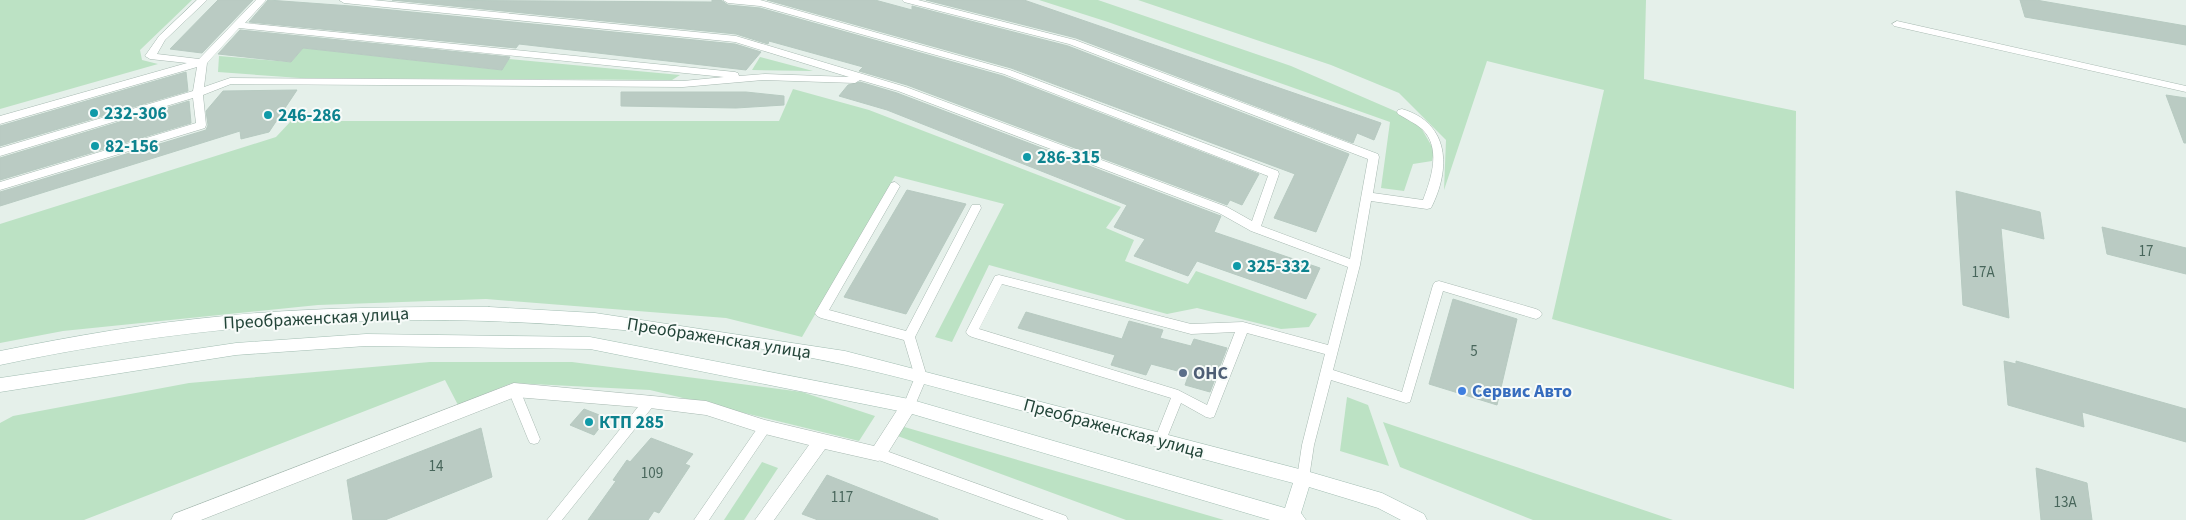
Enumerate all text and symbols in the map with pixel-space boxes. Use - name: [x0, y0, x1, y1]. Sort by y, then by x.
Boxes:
- place label: 232-306: [104, 101, 167, 126]
- place label: 246-286: [278, 103, 341, 128]
- marker: 232-306: [88, 107, 100, 119]
- marker: 246-286: [262, 109, 274, 121]
- place label: 82-156: [105, 134, 159, 159]
- marker: 82-156: [89, 140, 101, 152]
- place label: 286-315: [1037, 145, 1100, 170]
- marker: 286-315: [1021, 151, 1033, 163]
- house number: 17: [2139, 241, 2153, 262]
- place label: 325-332: [1247, 254, 1310, 279]
- marker: 325-332: [1231, 260, 1243, 272]
- house number: 17A: [1971, 262, 1995, 283]
- street label: Преображенская улица: [222, 301, 410, 336]
- street label: Преображенская улица: [625, 312, 813, 365]
- house number: 5: [1470, 341, 1478, 362]
- place label: ОНС: [1193, 361, 1228, 386]
- marker: ОНС: [1177, 367, 1189, 379]
- place label: Сервис Авто: [1472, 379, 1572, 404]
- marker: Сервис Авто: [1456, 385, 1468, 397]
- street label: Преображенская улица: [1021, 392, 1207, 465]
- place label: КТП 285: [599, 410, 664, 435]
- marker: КТП 285: [583, 416, 595, 428]
- house number: 14: [429, 456, 444, 477]
- house number: 109: [641, 463, 663, 484]
- house number: 117: [831, 487, 853, 508]
- house number: 13A: [2053, 492, 2077, 513]

